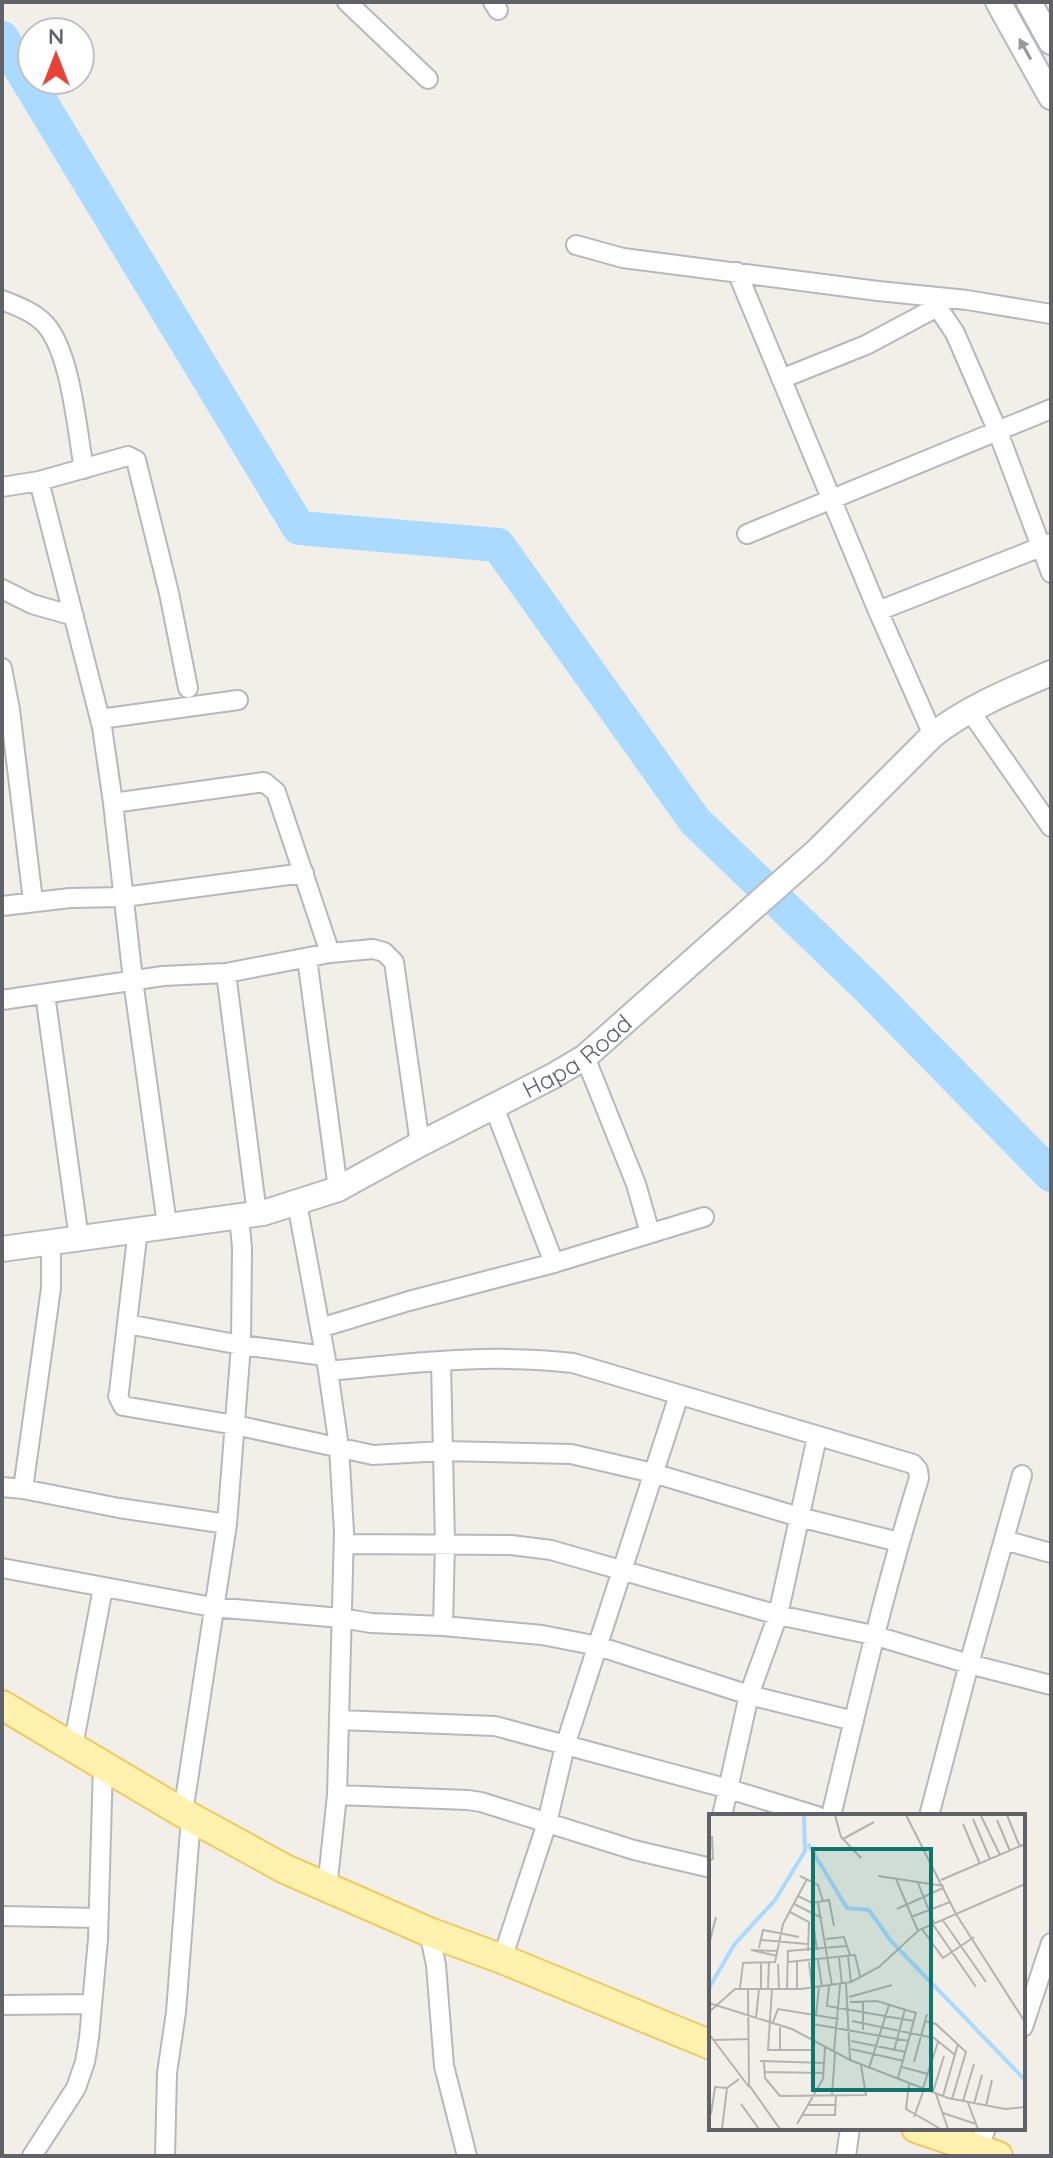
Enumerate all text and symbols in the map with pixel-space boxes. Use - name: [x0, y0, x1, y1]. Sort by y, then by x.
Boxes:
- north arrow: [16, 16, 96, 96]
- text: N: [48, 22, 64, 50]
- one-way arrow: [1018, 38, 1032, 61]
- street label: Hapa Road: [517, 1008, 638, 1104]
- inset map: [709, 1814, 1025, 2130]

